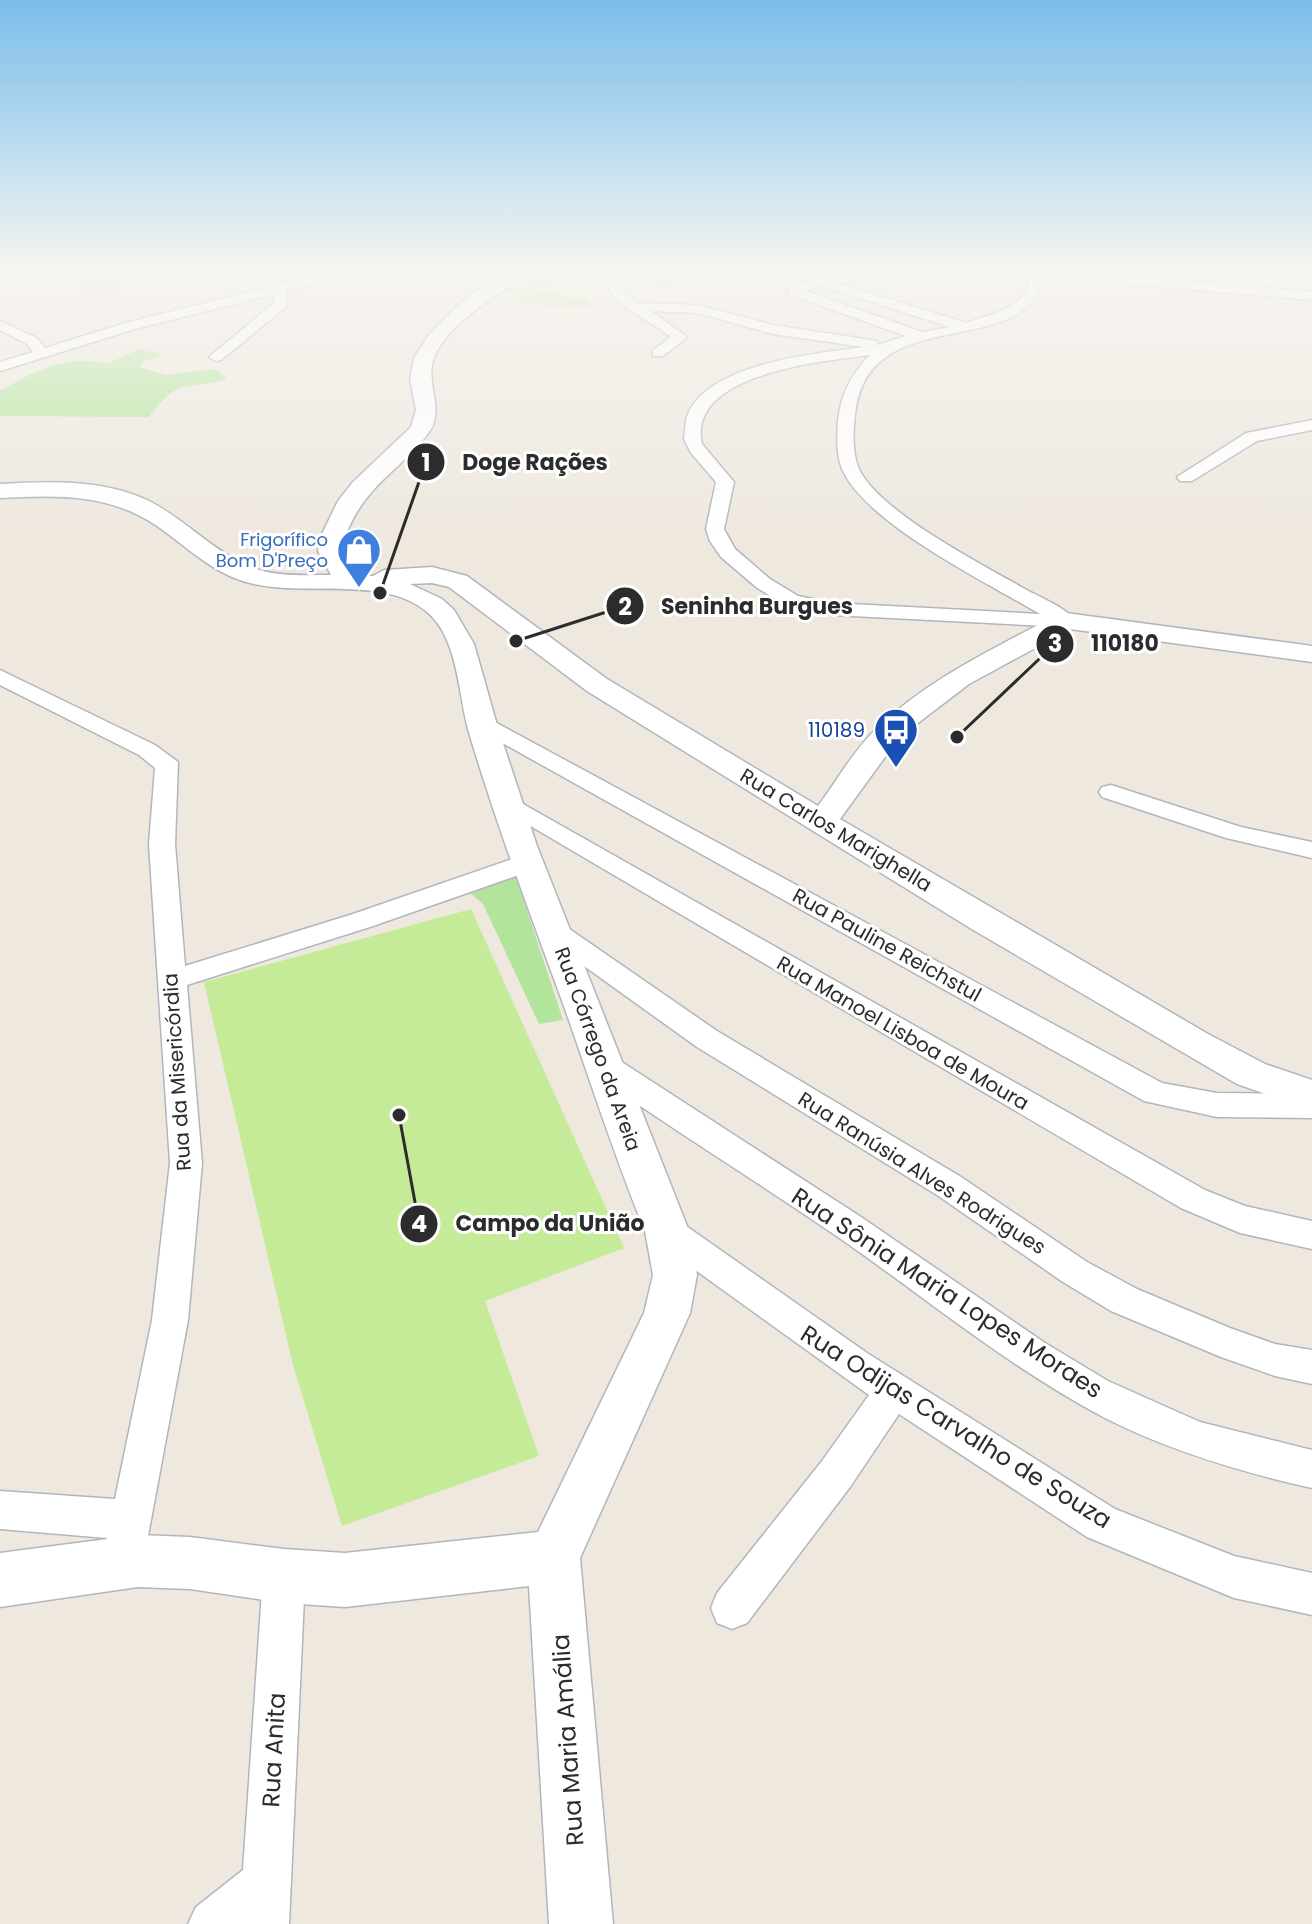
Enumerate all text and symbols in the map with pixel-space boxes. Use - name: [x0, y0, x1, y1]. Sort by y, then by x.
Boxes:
- callout: Doge Rações: [406, 439, 624, 485]
- text: 1: [421, 446, 431, 479]
- text: Doge Rações: [462, 447, 608, 478]
- shop icon: Frigorífico Bom D'Preço: [335, 526, 383, 589]
- place label: Frigorífico Bom D'Preço: [216, 527, 328, 573]
- callout: Seninha Burgues: [605, 583, 869, 629]
- text: 2: [618, 590, 632, 623]
- text: Seninha Burgues: [661, 591, 853, 622]
- callout: 110180: [1035, 621, 1175, 667]
- text: 3: [1048, 627, 1062, 660]
- text: 110180: [1091, 628, 1159, 659]
- bus stop icon: 110189: [872, 706, 920, 769]
- place label: 110189: [808, 716, 865, 744]
- street label: Rua Carlos Marighella: [735, 762, 937, 898]
- street label: Rua Pauline Reichstul: [788, 881, 986, 1009]
- street label: Rua Córrego da Areia: [548, 943, 648, 1155]
- street label: Rua Manoel Lisboa de Moura: [772, 949, 1034, 1117]
- street label: Rua da Misericórdia: [156, 972, 198, 1172]
- street label: Rua Ranúsia Alves Rodrigues: [793, 1085, 1051, 1261]
- street label: Rua Sônia Maria Lopes Moraes: [785, 1179, 1109, 1406]
- callout: Campo da União: [399, 1201, 660, 1247]
- text: 4: [411, 1207, 427, 1240]
- text: Campo da União: [456, 1208, 644, 1239]
- street label: Rua Odijas Carvalho de Souza: [795, 1317, 1118, 1536]
- street label: Rua Maria Amália: [544, 1633, 591, 1847]
- street label: Rua Anita: [254, 1692, 293, 1808]

